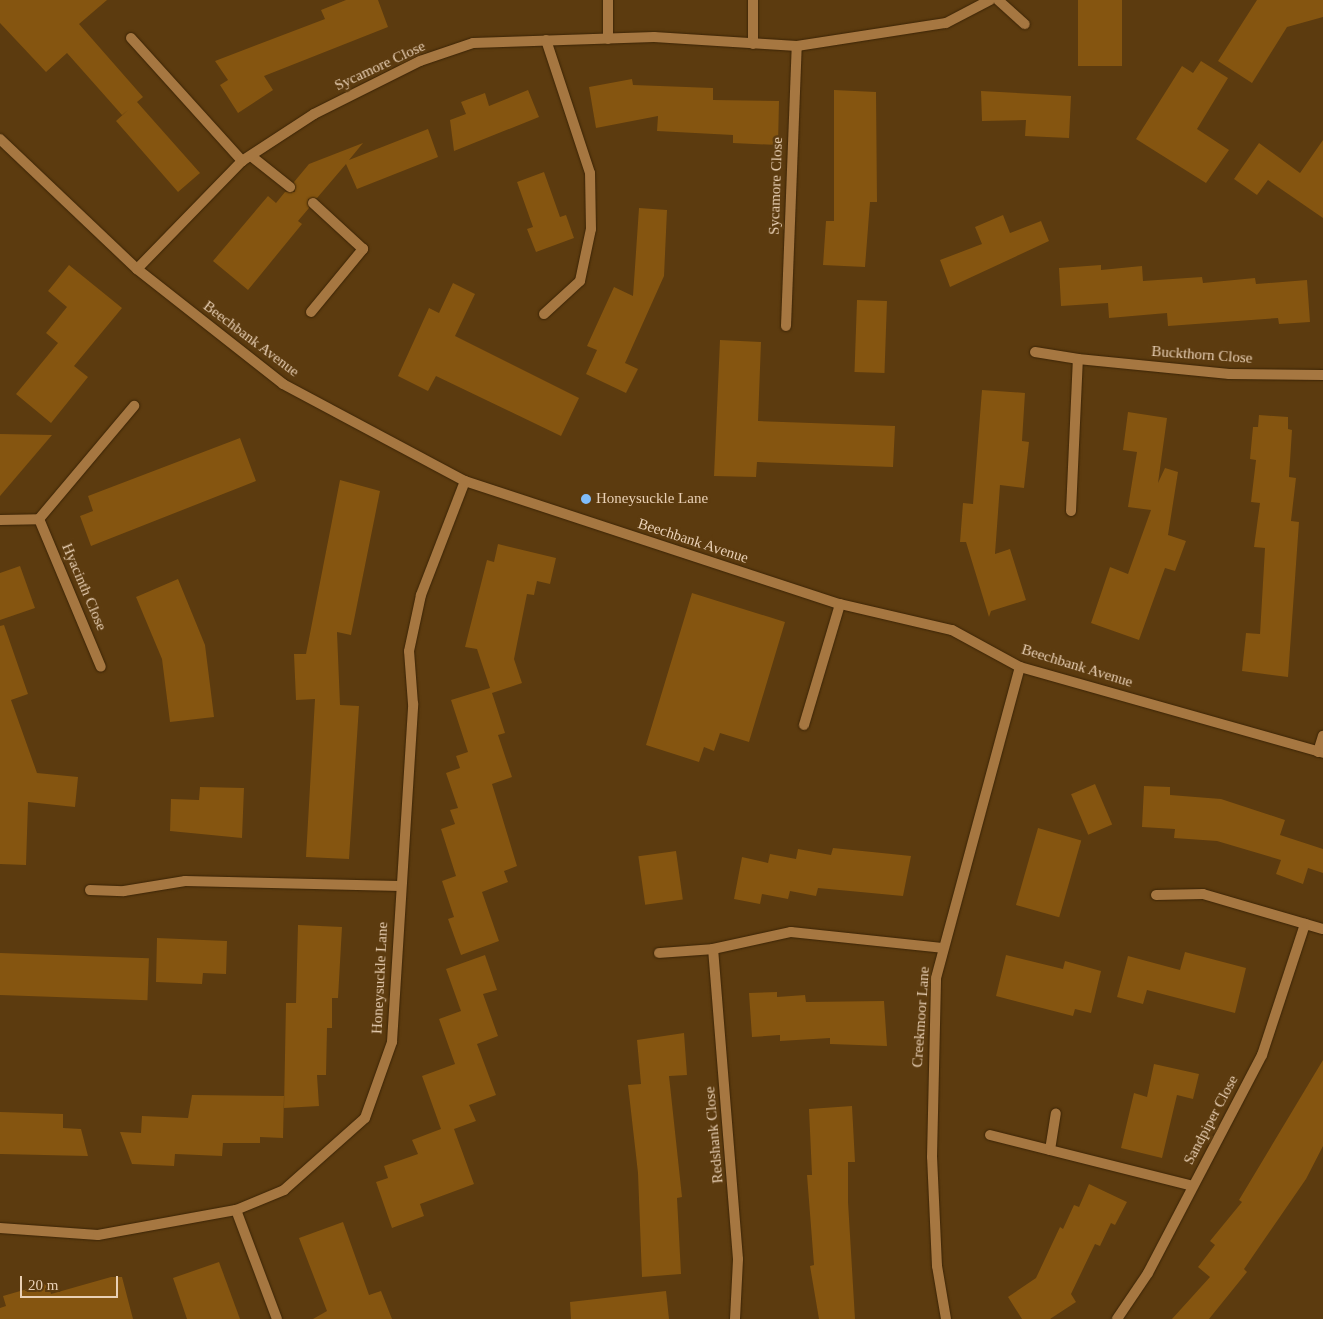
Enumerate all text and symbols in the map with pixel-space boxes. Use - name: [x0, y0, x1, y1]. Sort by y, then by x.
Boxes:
- street label: Sycamore Close: [332, 37, 428, 95]
- street label: Sycamore Close: [765, 137, 787, 235]
- street label: Beechbank Avenue: [199, 297, 303, 381]
- street label: Buckthorn Close: [1151, 342, 1253, 368]
- place label: Honeysuckle Lane: [596, 490, 708, 508]
- marker: Honeysuckle Lane: [580, 493, 592, 505]
- street label: Beechbank Avenue: [635, 515, 751, 567]
- street label: Hyacinth Close: [58, 541, 110, 633]
- street label: Beechbank Avenue: [1019, 640, 1135, 692]
- street label: Honeysuckle Lane: [368, 922, 392, 1034]
- street label: Creekmoor Lane: [908, 966, 934, 1068]
- street label: Sandpiper Close: [1180, 1072, 1242, 1168]
- street label: Redshank Close: [701, 1086, 727, 1184]
- scale bar: [22, 1266, 120, 1298]
- text: 20 m: [28, 1277, 58, 1293]

